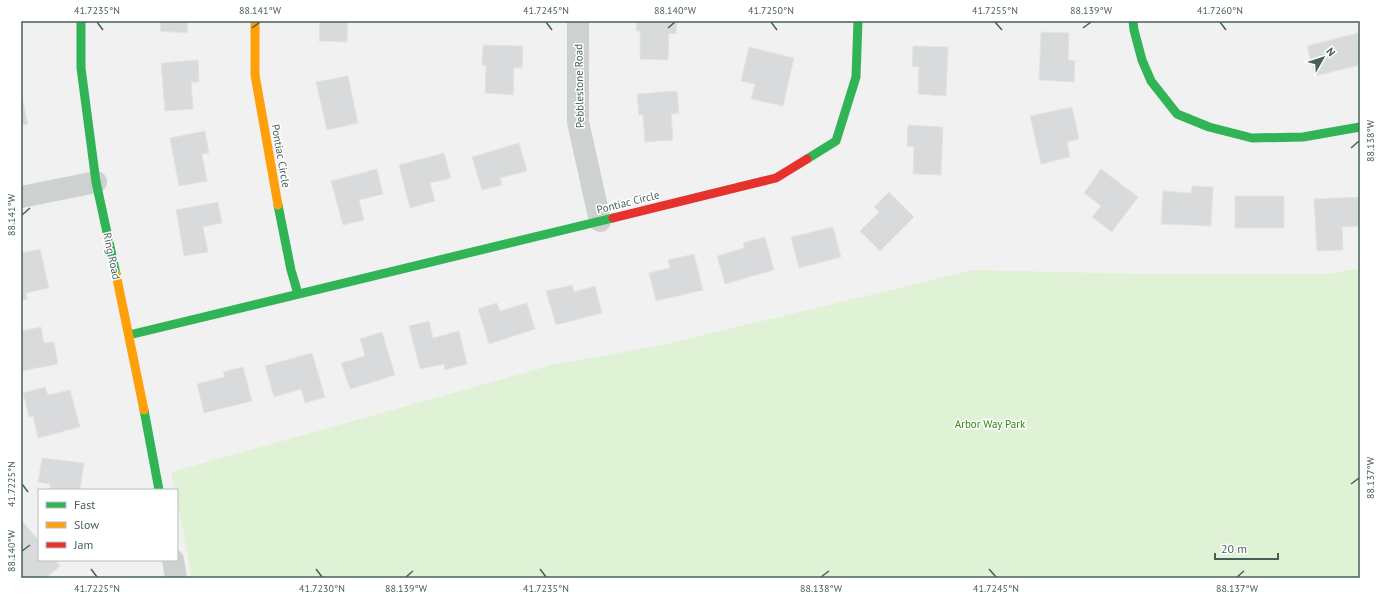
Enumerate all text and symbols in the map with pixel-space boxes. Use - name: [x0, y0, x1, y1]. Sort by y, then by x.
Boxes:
- text: 41.7235°N: [74, 4, 120, 17]
- text: 88.141°W: [239, 4, 282, 17]
- text: 41.7245°N: [523, 4, 569, 17]
- text: 88.140°W: [654, 4, 697, 17]
- text: 41.7250°N: [748, 4, 794, 17]
- text: 41.7255°N: [972, 4, 1018, 17]
- text: 88.139°W: [1070, 4, 1113, 17]
- text: 41.7260°N: [1197, 4, 1243, 17]
- north arrow: [1303, 38, 1343, 78]
- street label: Pebblestone Road: [571, 44, 587, 128]
- text: N: [1323, 44, 1338, 59]
- text: 88.138°W: [1364, 119, 1377, 162]
- street label: Pontiac Circle: [269, 123, 294, 189]
- street label: Pontiac Circle: [595, 187, 661, 217]
- text: 88.141°W: [5, 193, 18, 236]
- street label: Ring Road: [100, 231, 124, 281]
- park label: Arbor Way Park: [955, 417, 1026, 431]
- text: 88.137°W: [1364, 456, 1377, 499]
- text: 41.7225°N: [5, 461, 18, 507]
- legend: [38, 489, 178, 561]
- text: Fast: [74, 497, 95, 512]
- text: Slow: [74, 517, 99, 532]
- text: 88.140°W: [5, 529, 18, 572]
- scale bar: [1215, 535, 1278, 561]
- text: Jam: [73, 537, 93, 552]
- text: 20 m: [1221, 541, 1247, 556]
- text: 41.7225°N: [74, 582, 120, 595]
- text: 41.7230°N: [299, 582, 345, 595]
- text: 88.139°W: [385, 582, 428, 595]
- text: 41.7235°N: [523, 582, 569, 595]
- text: 88.138°W: [800, 582, 843, 595]
- text: 41.7245°N: [973, 582, 1019, 595]
- text: 88.137°W: [1216, 582, 1259, 595]

